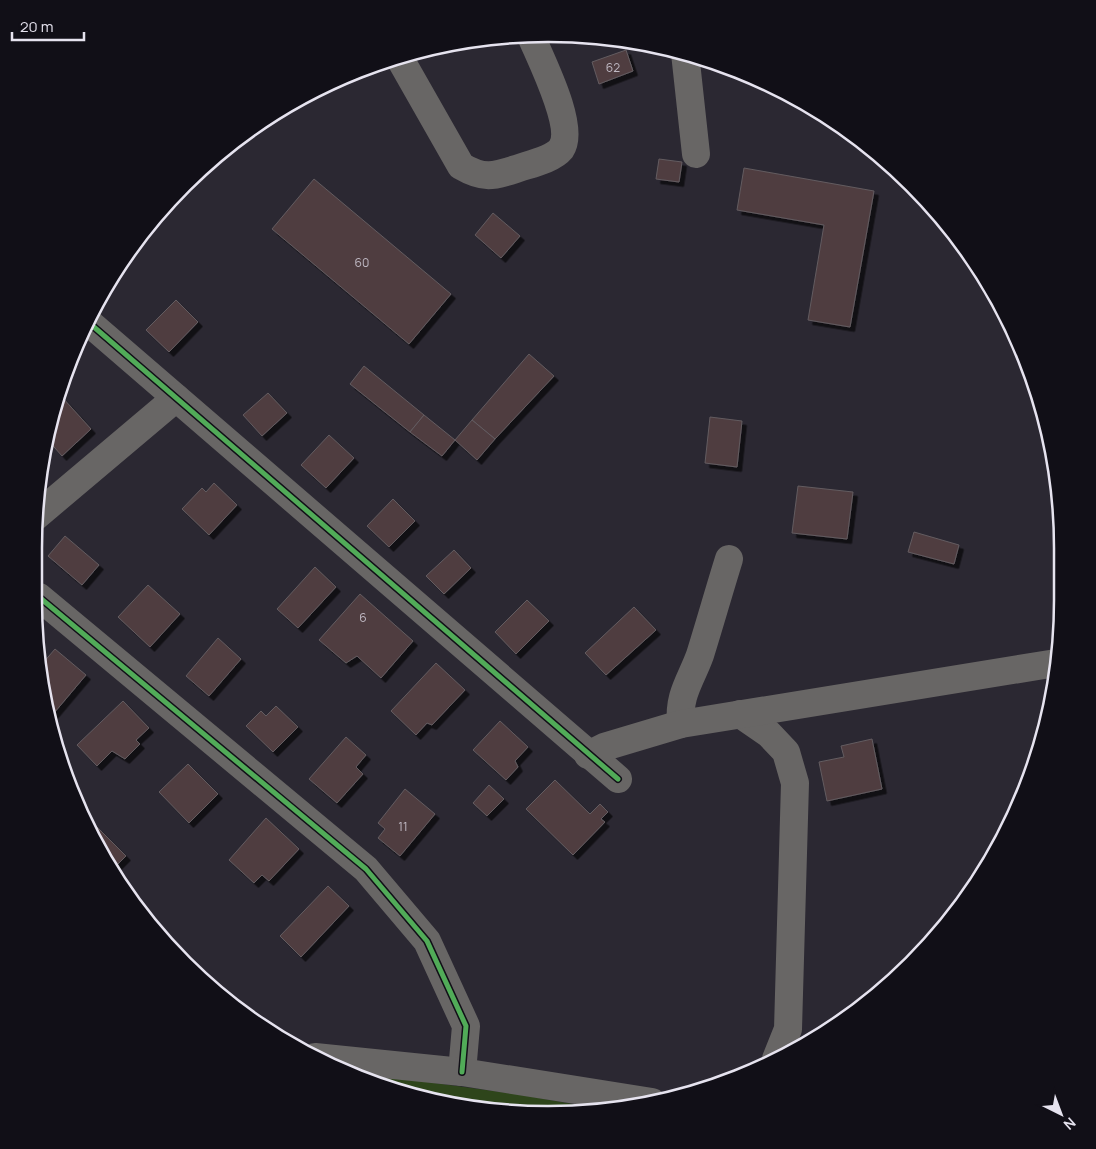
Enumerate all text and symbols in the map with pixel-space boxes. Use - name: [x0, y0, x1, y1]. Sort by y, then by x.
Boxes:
- scale bar: [12, 10, 85, 42]
- text: 20 m: [20, 16, 53, 37]
- house number: 62: [606, 59, 620, 76]
- house number: 60: [355, 254, 369, 271]
- house number: 6: [359, 609, 367, 626]
- house number: 11: [398, 818, 408, 835]
- north arrow: [1036, 1089, 1086, 1139]
- text: N: [1060, 1114, 1080, 1134]

